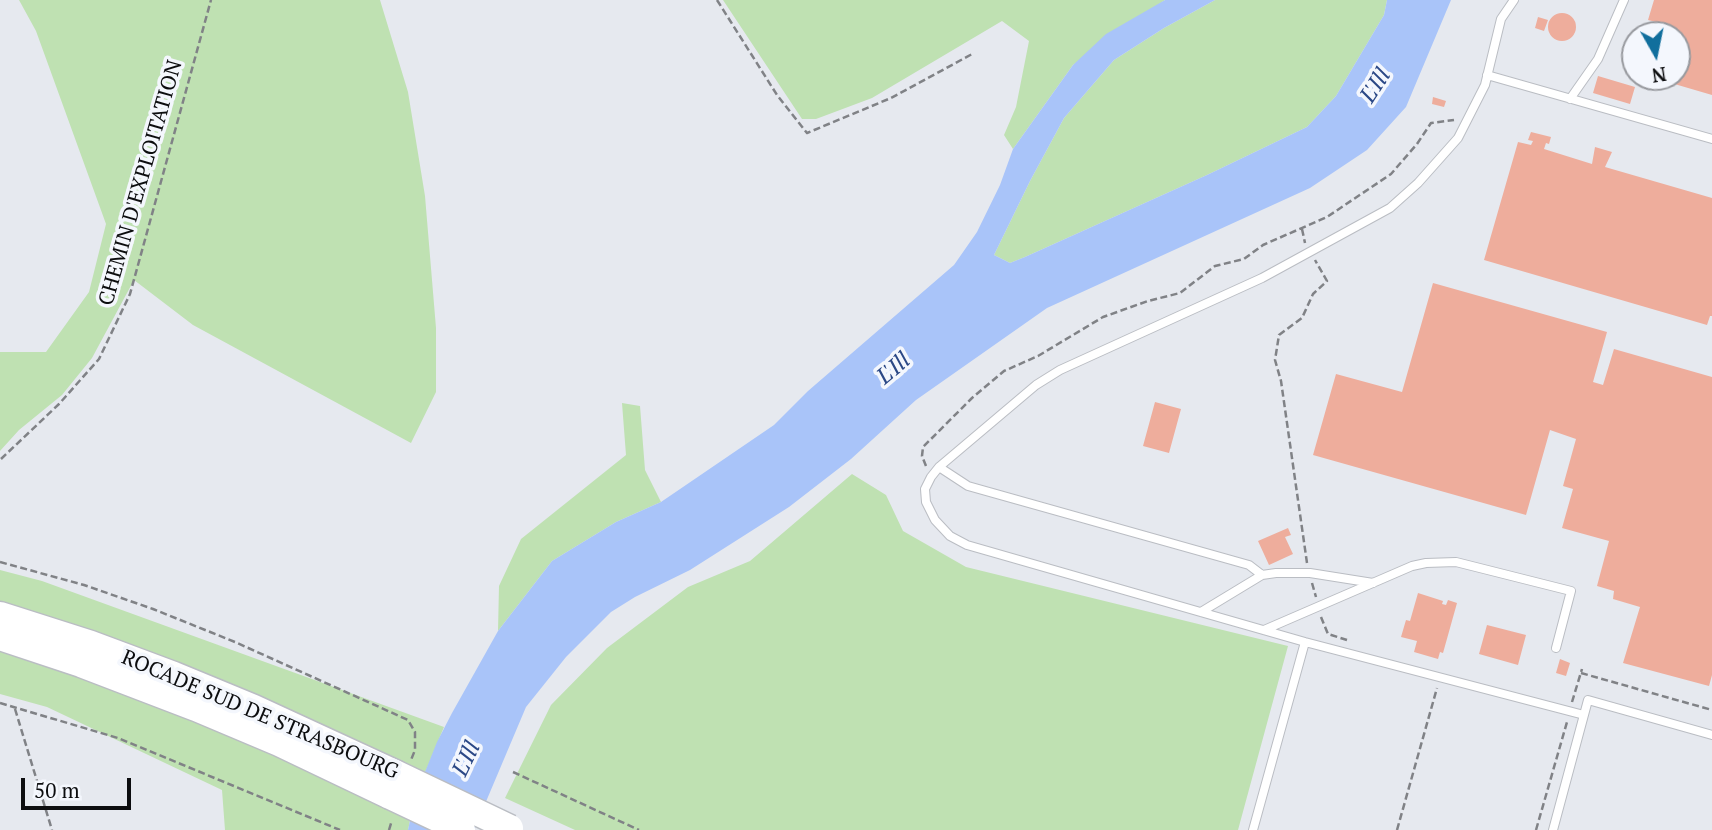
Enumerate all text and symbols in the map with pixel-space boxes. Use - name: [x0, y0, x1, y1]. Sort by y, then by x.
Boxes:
- north arrow: [1621, 21, 1691, 91]
- street label: CHEMIN D'EXPLOITATION: [94, 57, 188, 309]
- text: N: [1650, 62, 1668, 89]
- water label: L'Ill: [1355, 64, 1397, 108]
- water label: L'Ill: [872, 347, 916, 391]
- street label: ROCADE SUD DE STRASBOURG: [118, 645, 402, 785]
- water label: L'Ill: [447, 737, 487, 781]
- scale bar: [24, 764, 135, 808]
- text: 50 m: [34, 776, 80, 804]

